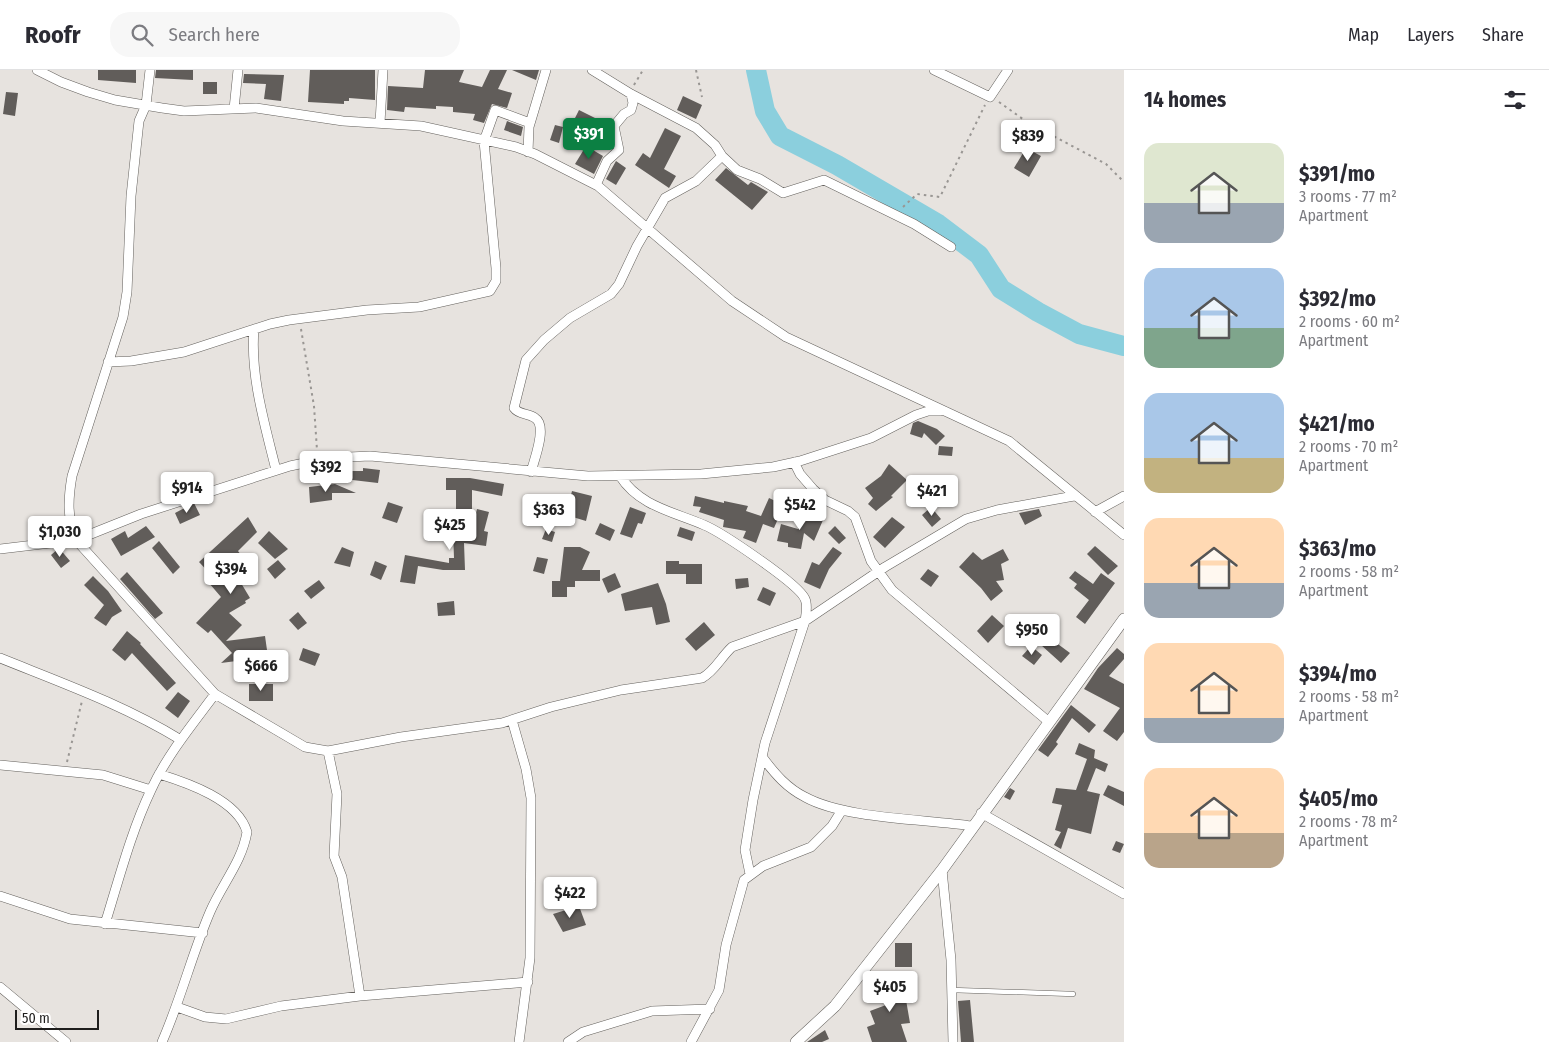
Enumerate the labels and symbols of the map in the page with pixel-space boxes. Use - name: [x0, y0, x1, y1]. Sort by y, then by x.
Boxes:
- pin: $391: [559, 118, 619, 160]
- pin: $839: [998, 119, 1058, 162]
- pin: $392: [296, 450, 356, 493]
- pin: $914: [157, 472, 217, 514]
- pin: $421: [902, 474, 962, 517]
- pin: $542: [770, 488, 830, 531]
- pin: $363: [519, 494, 579, 536]
- pin: $425: [420, 508, 480, 551]
- pin: $1,030: [19, 516, 101, 558]
- pin: $394: [201, 552, 261, 595]
- pin: $950: [1002, 614, 1062, 656]
- pin: $666: [231, 650, 291, 692]
- pin: $422: [540, 876, 600, 919]
- pin: $405: [860, 970, 920, 1013]
- scale bar: [15, 1007, 99, 1030]

